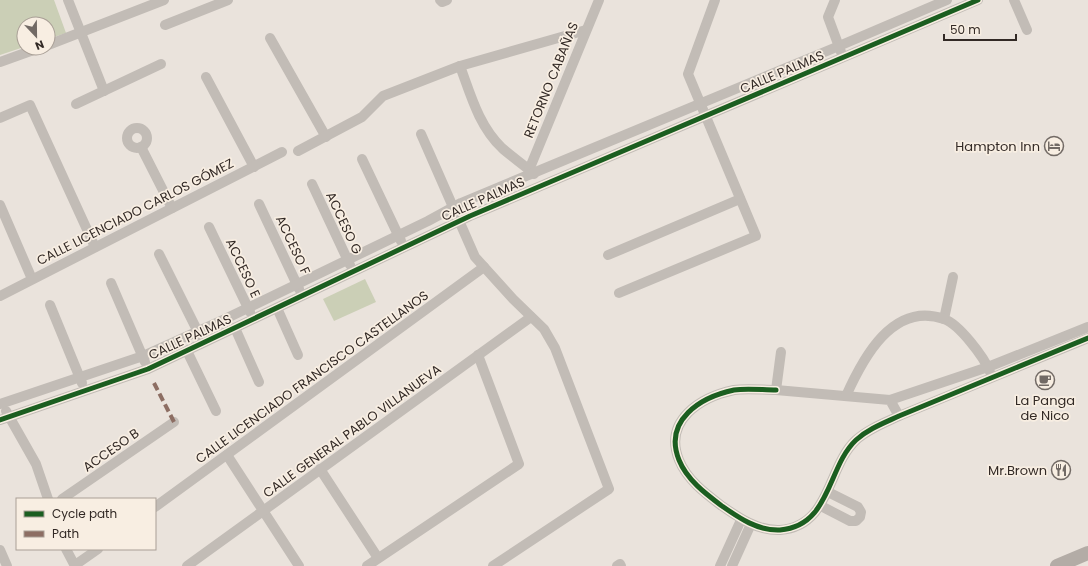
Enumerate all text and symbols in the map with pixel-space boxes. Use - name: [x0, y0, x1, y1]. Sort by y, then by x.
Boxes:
- north arrow: [16, 16, 56, 56]
- scale bar: [944, 16, 1016, 42]
- street label: RETORNO CABAÑAS: [519, 19, 583, 141]
- text: 50 m: [950, 21, 981, 38]
- text: N: [33, 36, 47, 54]
- street label: CALLE PALMAS: [737, 46, 827, 98]
- hotel icon: Hampton Inn: [1043, 135, 1065, 157]
- place label: Hampton Inn: [955, 137, 1040, 156]
- street label: CALLE LICENCIADO CARLOS GÓMEZ: [33, 154, 237, 270]
- street label: CALLE PALMAS: [438, 172, 528, 226]
- street label: ACCESO G: [321, 189, 367, 257]
- street label: ACCESO F: [271, 212, 315, 278]
- street label: ACCESO E: [221, 235, 265, 301]
- street label: CALLE LICENCIADO FRANCISCO CASTELLANOS: [192, 286, 432, 468]
- street label: CALLE PALMAS: [145, 309, 235, 365]
- street label: CALLE GENERAL PABLO VILLANUEVA: [259, 360, 445, 502]
- cafe icon: La Panga de Nico: [1034, 369, 1056, 391]
- place label: La Panga de Nico: [1015, 391, 1075, 425]
- street label: ACCESO B: [79, 424, 143, 476]
- restaurant icon: Mr.Brown: [1050, 459, 1072, 481]
- place label: Mr.Brown: [988, 461, 1047, 480]
- legend: [16, 498, 156, 550]
- text: Cycle path: [52, 505, 117, 522]
- text: Path: [52, 525, 79, 542]

